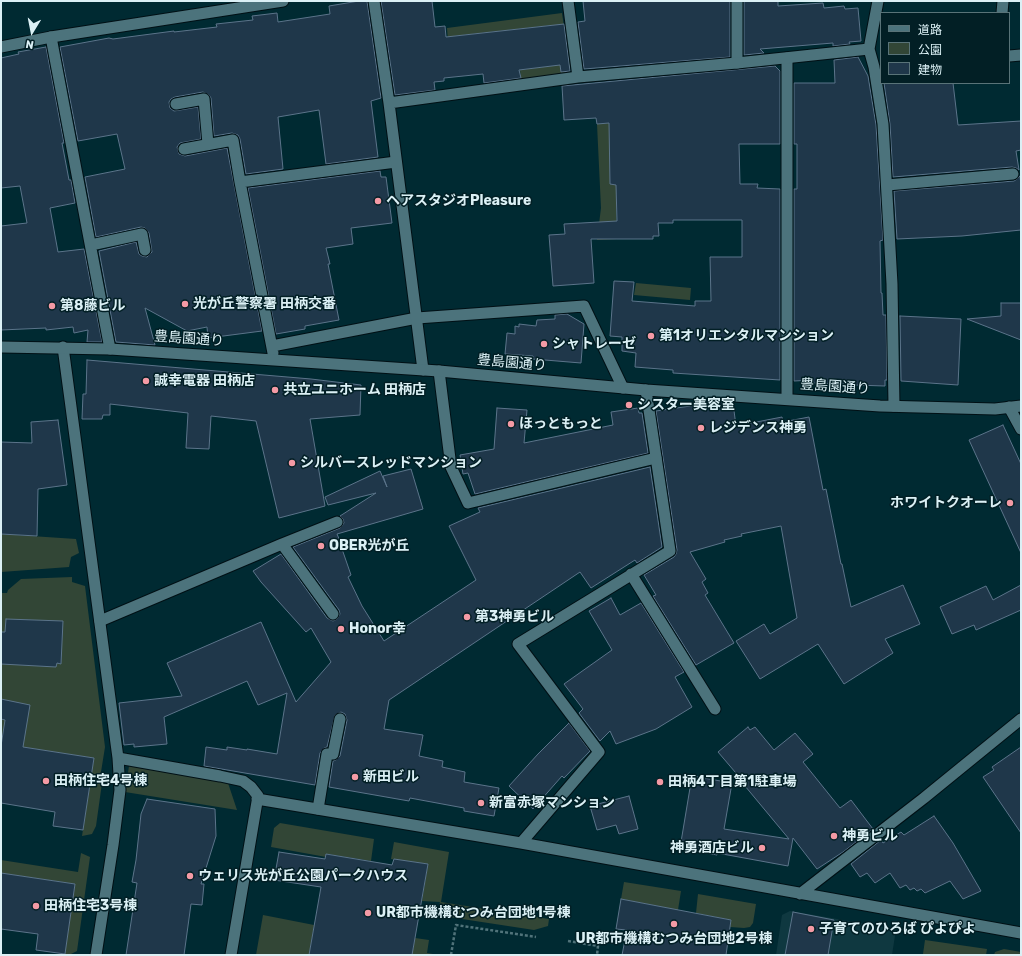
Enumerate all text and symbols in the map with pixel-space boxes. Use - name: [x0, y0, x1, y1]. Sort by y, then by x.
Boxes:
- north arrow: [12, 12, 52, 52]
- legend: [880, 12, 1010, 84]
- text: 道路: [918, 23, 942, 37]
- text: N: [25, 37, 35, 51]
- text: 公園: [918, 43, 942, 57]
- text: 建物: [918, 63, 942, 77]
- place label: ヘアスタジオPleasure: [386, 193, 531, 209]
- marker: ヘアスタジオPleasure: [373, 196, 383, 206]
- place label: 光が丘警察署 田柄交番: [193, 296, 336, 312]
- place label: 第8藤ビル: [60, 298, 125, 314]
- marker: 光が丘警察署 田柄交番: [180, 299, 190, 309]
- marker: 第8藤ビル: [47, 301, 57, 311]
- street label: 豊島園通り: [153, 328, 225, 350]
- place label: 第1オリエンタルマンション: [659, 328, 834, 344]
- marker: 第1オリエンタルマンション: [646, 331, 656, 341]
- place label: シャトレーゼ: [552, 336, 636, 352]
- marker: シャトレーゼ: [539, 339, 549, 349]
- street label: 豊島園通り: [476, 352, 548, 374]
- place label: 誠幸電器 田柄店: [154, 373, 255, 389]
- marker: 誠幸電器 田柄店: [141, 376, 151, 386]
- street label: 豊島園通り: [799, 376, 871, 398]
- place label: 共立ユニホーム 田柄店: [283, 382, 426, 398]
- marker: 共立ユニホーム 田柄店: [270, 385, 280, 395]
- place label: シスター美容室: [637, 397, 735, 413]
- marker: シスター美容室: [624, 400, 634, 410]
- place label: ほっともっと: [519, 416, 603, 432]
- marker: ほっともっと: [506, 419, 516, 429]
- place label: レジデンス神勇: [709, 420, 807, 436]
- marker: レジデンス神勇: [696, 423, 706, 433]
- place label: シルバースレッドマンション: [300, 455, 482, 471]
- marker: シルバースレッドマンション: [287, 458, 297, 468]
- place label: ホワイトクオーレ: [890, 495, 1002, 511]
- marker: ホワイトクオーレ: [1005, 498, 1015, 508]
- place label: OBER光が丘: [329, 538, 409, 554]
- marker: OBER光が丘: [316, 541, 326, 551]
- place label: 第3神勇ビル: [475, 609, 554, 625]
- marker: 第3神勇ビル: [462, 612, 472, 622]
- place label: Honor幸: [349, 621, 406, 637]
- marker: Honor幸: [336, 624, 346, 634]
- place label: 新田ビル: [363, 769, 419, 785]
- marker: 新田ビル: [350, 772, 360, 782]
- place label: 田柄住宅4号棟: [54, 773, 148, 789]
- place label: 田柄4丁目第1駐車場: [668, 774, 797, 790]
- marker: 田柄住宅4号棟: [41, 776, 51, 786]
- marker: 田柄4丁目第1駐車場: [655, 777, 665, 787]
- place label: 新富赤塚マンション: [489, 795, 615, 811]
- marker: 新富赤塚マンション: [476, 798, 486, 808]
- place label: 神勇ビル: [842, 828, 898, 844]
- marker: 神勇ビル: [829, 831, 839, 841]
- place label: 神勇酒店ビル: [670, 840, 754, 856]
- marker: 神勇酒店ビル: [757, 843, 767, 853]
- place label: ウェリス光が丘公園パークハウス: [198, 868, 408, 884]
- marker: ウェリス光が丘公園パークハウス: [185, 871, 195, 881]
- place label: 田柄住宅3号棟: [44, 898, 137, 914]
- marker: 田柄住宅3号棟: [31, 901, 41, 911]
- place label: UR都市機構むつみ台団地1号棟: [376, 905, 571, 921]
- marker: UR都市機構むつみ台団地1号棟: [363, 908, 373, 918]
- marker: UR都市機構むつみ台団地2号棟: [669, 919, 679, 929]
- place label: 子育てのひろば ぴよぴよ: [819, 921, 976, 937]
- marker: 子育てのひろば ぴよぴよ: [806, 924, 816, 934]
- place label: UR都市機構むつみ台団地2号棟: [576, 931, 772, 947]

